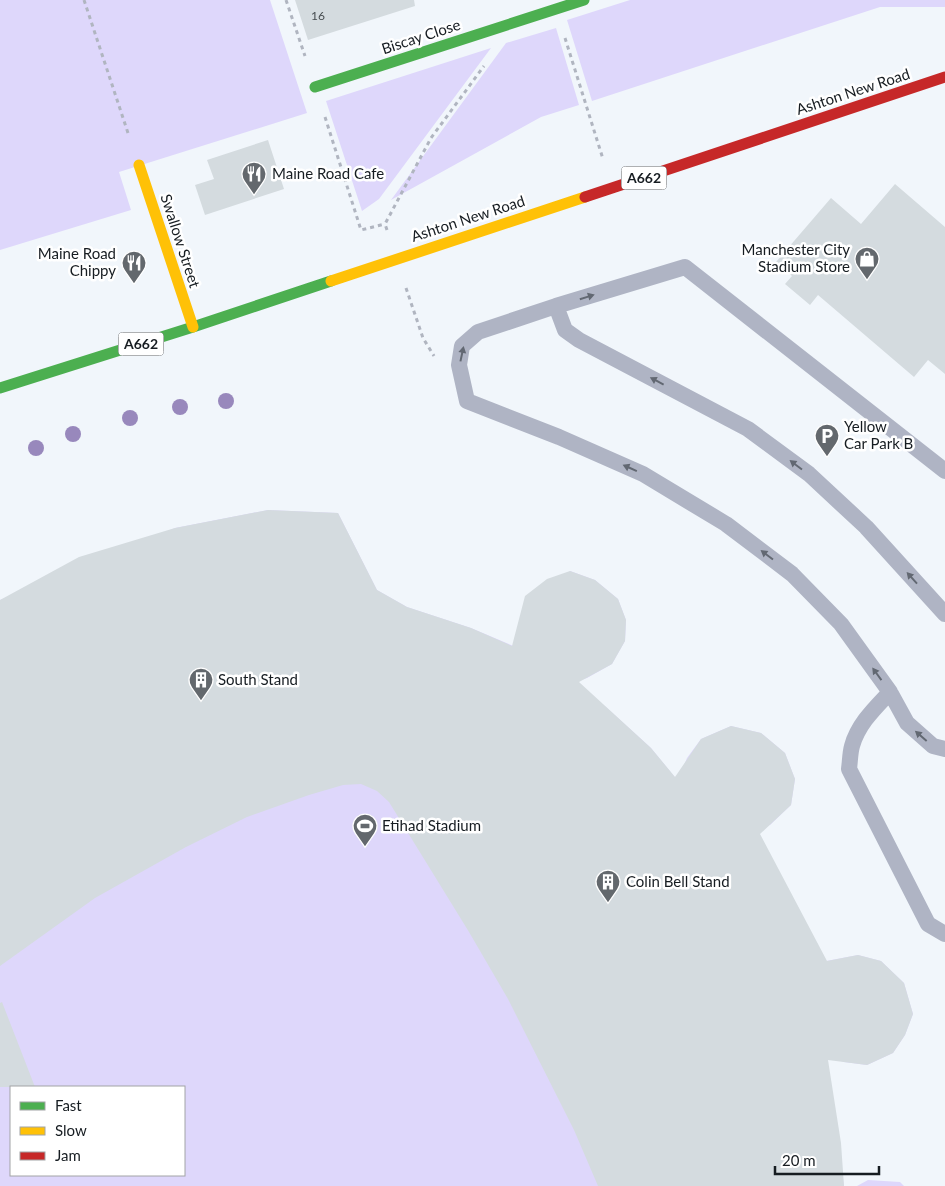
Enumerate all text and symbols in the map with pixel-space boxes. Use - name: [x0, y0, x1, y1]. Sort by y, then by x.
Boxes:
- house number: 16: [311, 8, 325, 23]
- street label: Biscay Close: [379, 15, 462, 57]
- street label: Ashton New Road: [794, 64, 912, 118]
- restaurant icon: Maine Road Cafe: [241, 161, 267, 195]
- place label: Maine Road Cafe: [272, 164, 384, 182]
- road number: A662: [622, 167, 666, 190]
- street label: Ashton New Road: [409, 191, 527, 245]
- street label: Swallow Street: [157, 192, 205, 290]
- place label: Manchester City Stadium Store: [742, 240, 850, 275]
- place label: Maine Road Chippy: [38, 244, 116, 279]
- shop icon: Manchester City Stadium Store: [854, 246, 880, 280]
- restaurant icon: Maine Road Chippy: [121, 250, 147, 284]
- one-way arrow: [579, 292, 594, 300]
- road number: A662: [118, 332, 164, 356]
- one-way arrow: [458, 345, 466, 361]
- one-way arrow: [650, 377, 665, 385]
- place label: Yellow Car Park B: [844, 417, 913, 452]
- parking icon: Yellow Car Park B: [814, 423, 840, 457]
- one-way arrow: [789, 460, 803, 470]
- one-way arrow: [623, 464, 637, 472]
- one-way arrow: [760, 550, 774, 560]
- one-way arrow: [906, 573, 918, 585]
- building icon: South Stand: [188, 667, 214, 701]
- one-way arrow: [872, 667, 882, 680]
- place label: South Stand: [218, 670, 298, 688]
- one-way arrow: [915, 730, 928, 741]
- sports icon: Etihad Stadium: [352, 813, 378, 847]
- place label: Etihad Stadium: [382, 816, 481, 834]
- building icon: Colin Bell Stand: [595, 869, 621, 903]
- place label: Colin Bell Stand: [626, 872, 730, 890]
- legend: [10, 1086, 185, 1176]
- text: Fast: [55, 1096, 82, 1114]
- text: Slow: [55, 1121, 87, 1139]
- scale bar: [775, 1144, 879, 1176]
- text: Jam: [55, 1146, 81, 1164]
- text: 20 m: [782, 1151, 816, 1169]

